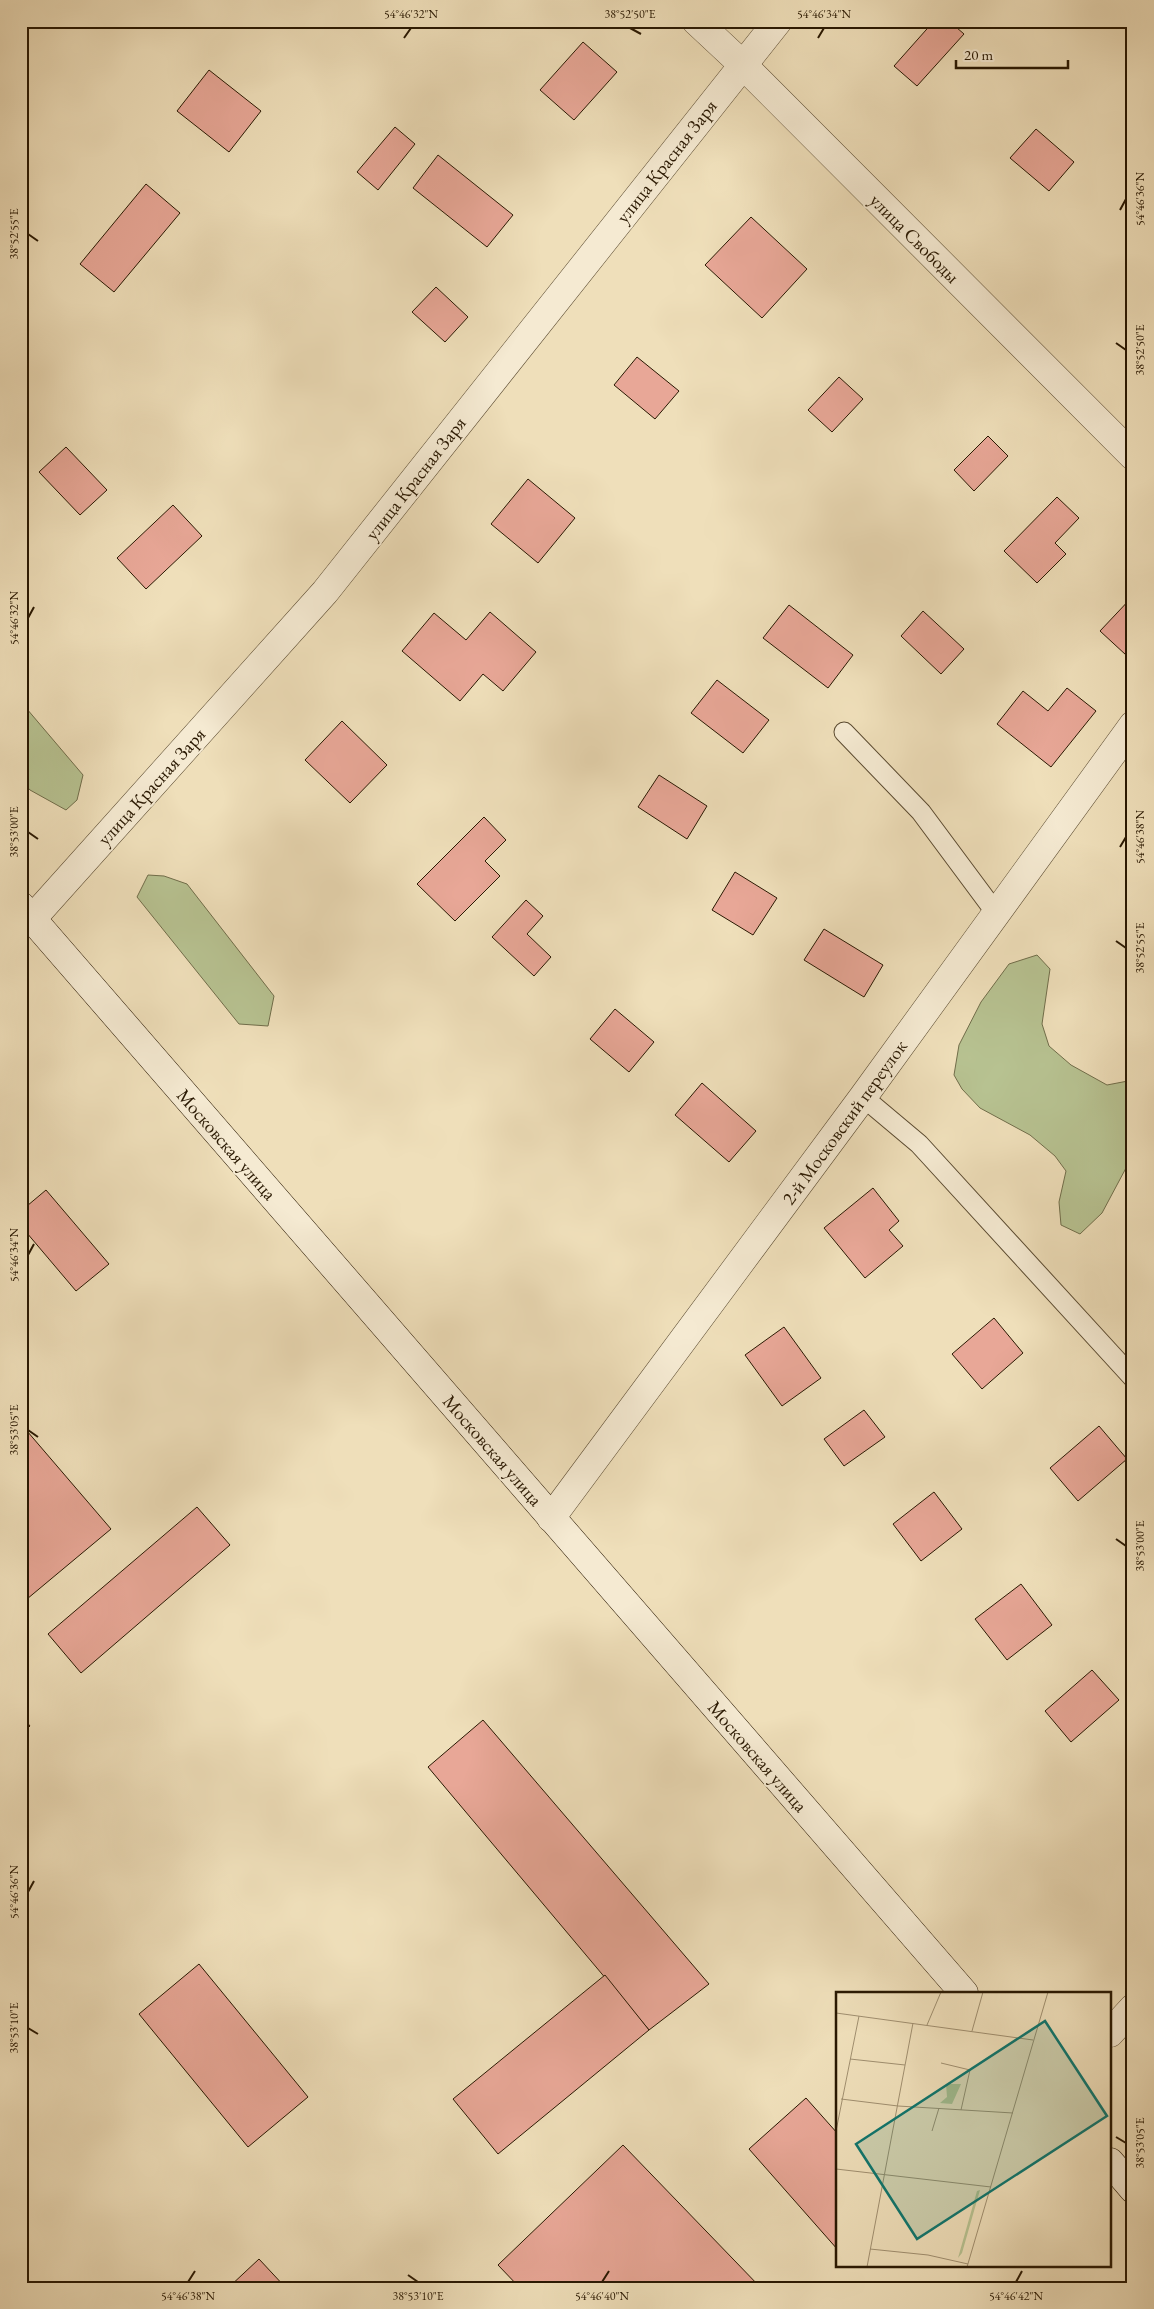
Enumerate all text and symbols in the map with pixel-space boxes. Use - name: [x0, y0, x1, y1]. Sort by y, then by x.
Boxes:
- text: 54°46'32"N: [384, 6, 438, 22]
- text: 38°52'50"E: [604, 6, 656, 22]
- text: 54°46'34"N: [797, 6, 851, 22]
- scale bar: [956, 38, 1069, 70]
- text: 20 m: [964, 45, 993, 64]
- street label: улица Красная Заря: [610, 94, 723, 228]
- text: 54°46'36"N: [1132, 172, 1148, 226]
- street label: улица Свободы: [864, 188, 965, 289]
- text: 38°52'55"E: [6, 208, 22, 260]
- text: 38°52'50"E: [1132, 324, 1148, 376]
- street label: улица Красная Заря: [359, 411, 472, 545]
- text: 54°46'32"N: [6, 591, 22, 645]
- street label: улица Красная Заря: [92, 722, 211, 851]
- text: 38°53'00"E: [6, 806, 22, 858]
- text: 54°46'38"N: [1132, 810, 1148, 864]
- text: 38°52'55"E: [1132, 922, 1148, 974]
- street label: 2-й Московский переулок: [776, 1035, 913, 1210]
- street label: Московская улица: [171, 1083, 282, 1206]
- text: 54°46'34"N: [6, 1228, 22, 1282]
- street label: Московская улица: [437, 1389, 548, 1512]
- text: 38°53'05"E: [6, 1404, 22, 1456]
- text: 38°53'00"E: [1132, 1520, 1148, 1572]
- street label: Московская улица: [702, 1695, 813, 1818]
- text: 54°46'36"N: [6, 1865, 22, 1919]
- inset map: [836, 1992, 1112, 2266]
- text: 38°53'10"E: [6, 2002, 22, 2054]
- text: 38°53'05"E: [1132, 2117, 1148, 2169]
- text: 54°46'38"N: [161, 2288, 215, 2304]
- text: 38°53'10"E: [392, 2288, 444, 2304]
- text: 54°46'40"N: [575, 2288, 629, 2304]
- text: 54°46'42"N: [989, 2288, 1043, 2304]

